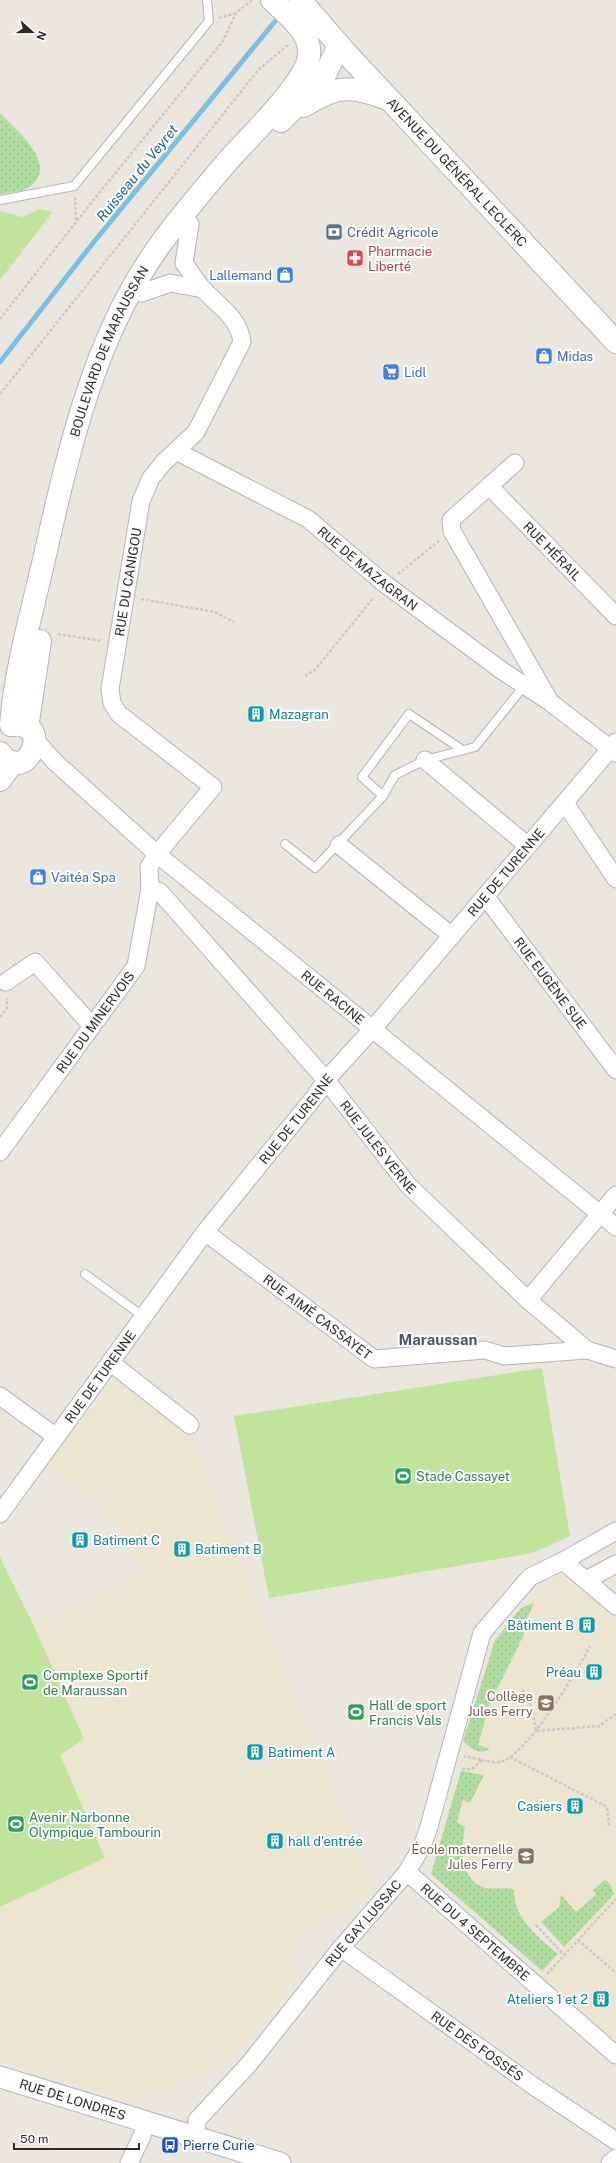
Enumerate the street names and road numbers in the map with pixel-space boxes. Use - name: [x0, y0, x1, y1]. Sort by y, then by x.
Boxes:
- street label: AVENUE DU GÉNÉRAL LECLERC: [384, 95, 530, 250]
- street label: BOULEVARD DE MARAUSSAN: [67, 263, 152, 438]
- street label: RUE HÉRAIL: [520, 519, 584, 584]
- street label: RUE DE MAZAGRAN: [314, 523, 421, 614]
- street label: RUE DU CANIGOU: [112, 527, 144, 637]
- street label: RUE DE TURENNE: [465, 825, 548, 919]
- street label: RUE EUGÈNE SUE: [511, 935, 589, 1032]
- street label: RUE RACINE: [298, 967, 367, 1028]
- street label: RUE DU MINERVOIS: [53, 969, 138, 1076]
- street label: RUE DE TURENNE: [256, 1071, 336, 1167]
- street label: RUE JULES VERNE: [337, 1098, 419, 1197]
- street label: RUE AIMÉ CASSAYET: [260, 1271, 375, 1363]
- street label: RUE DE TURENNE: [62, 1328, 139, 1426]
- street label: RUE GAY LUSSAC: [322, 1877, 405, 1969]
- street label: RUE DU 4 SEPTEMBRE: [418, 1881, 533, 1984]
- street label: RUE DES FOSSÉS: [428, 2008, 526, 2084]
- street label: RUE DE LONDRES: [18, 2076, 127, 2123]

